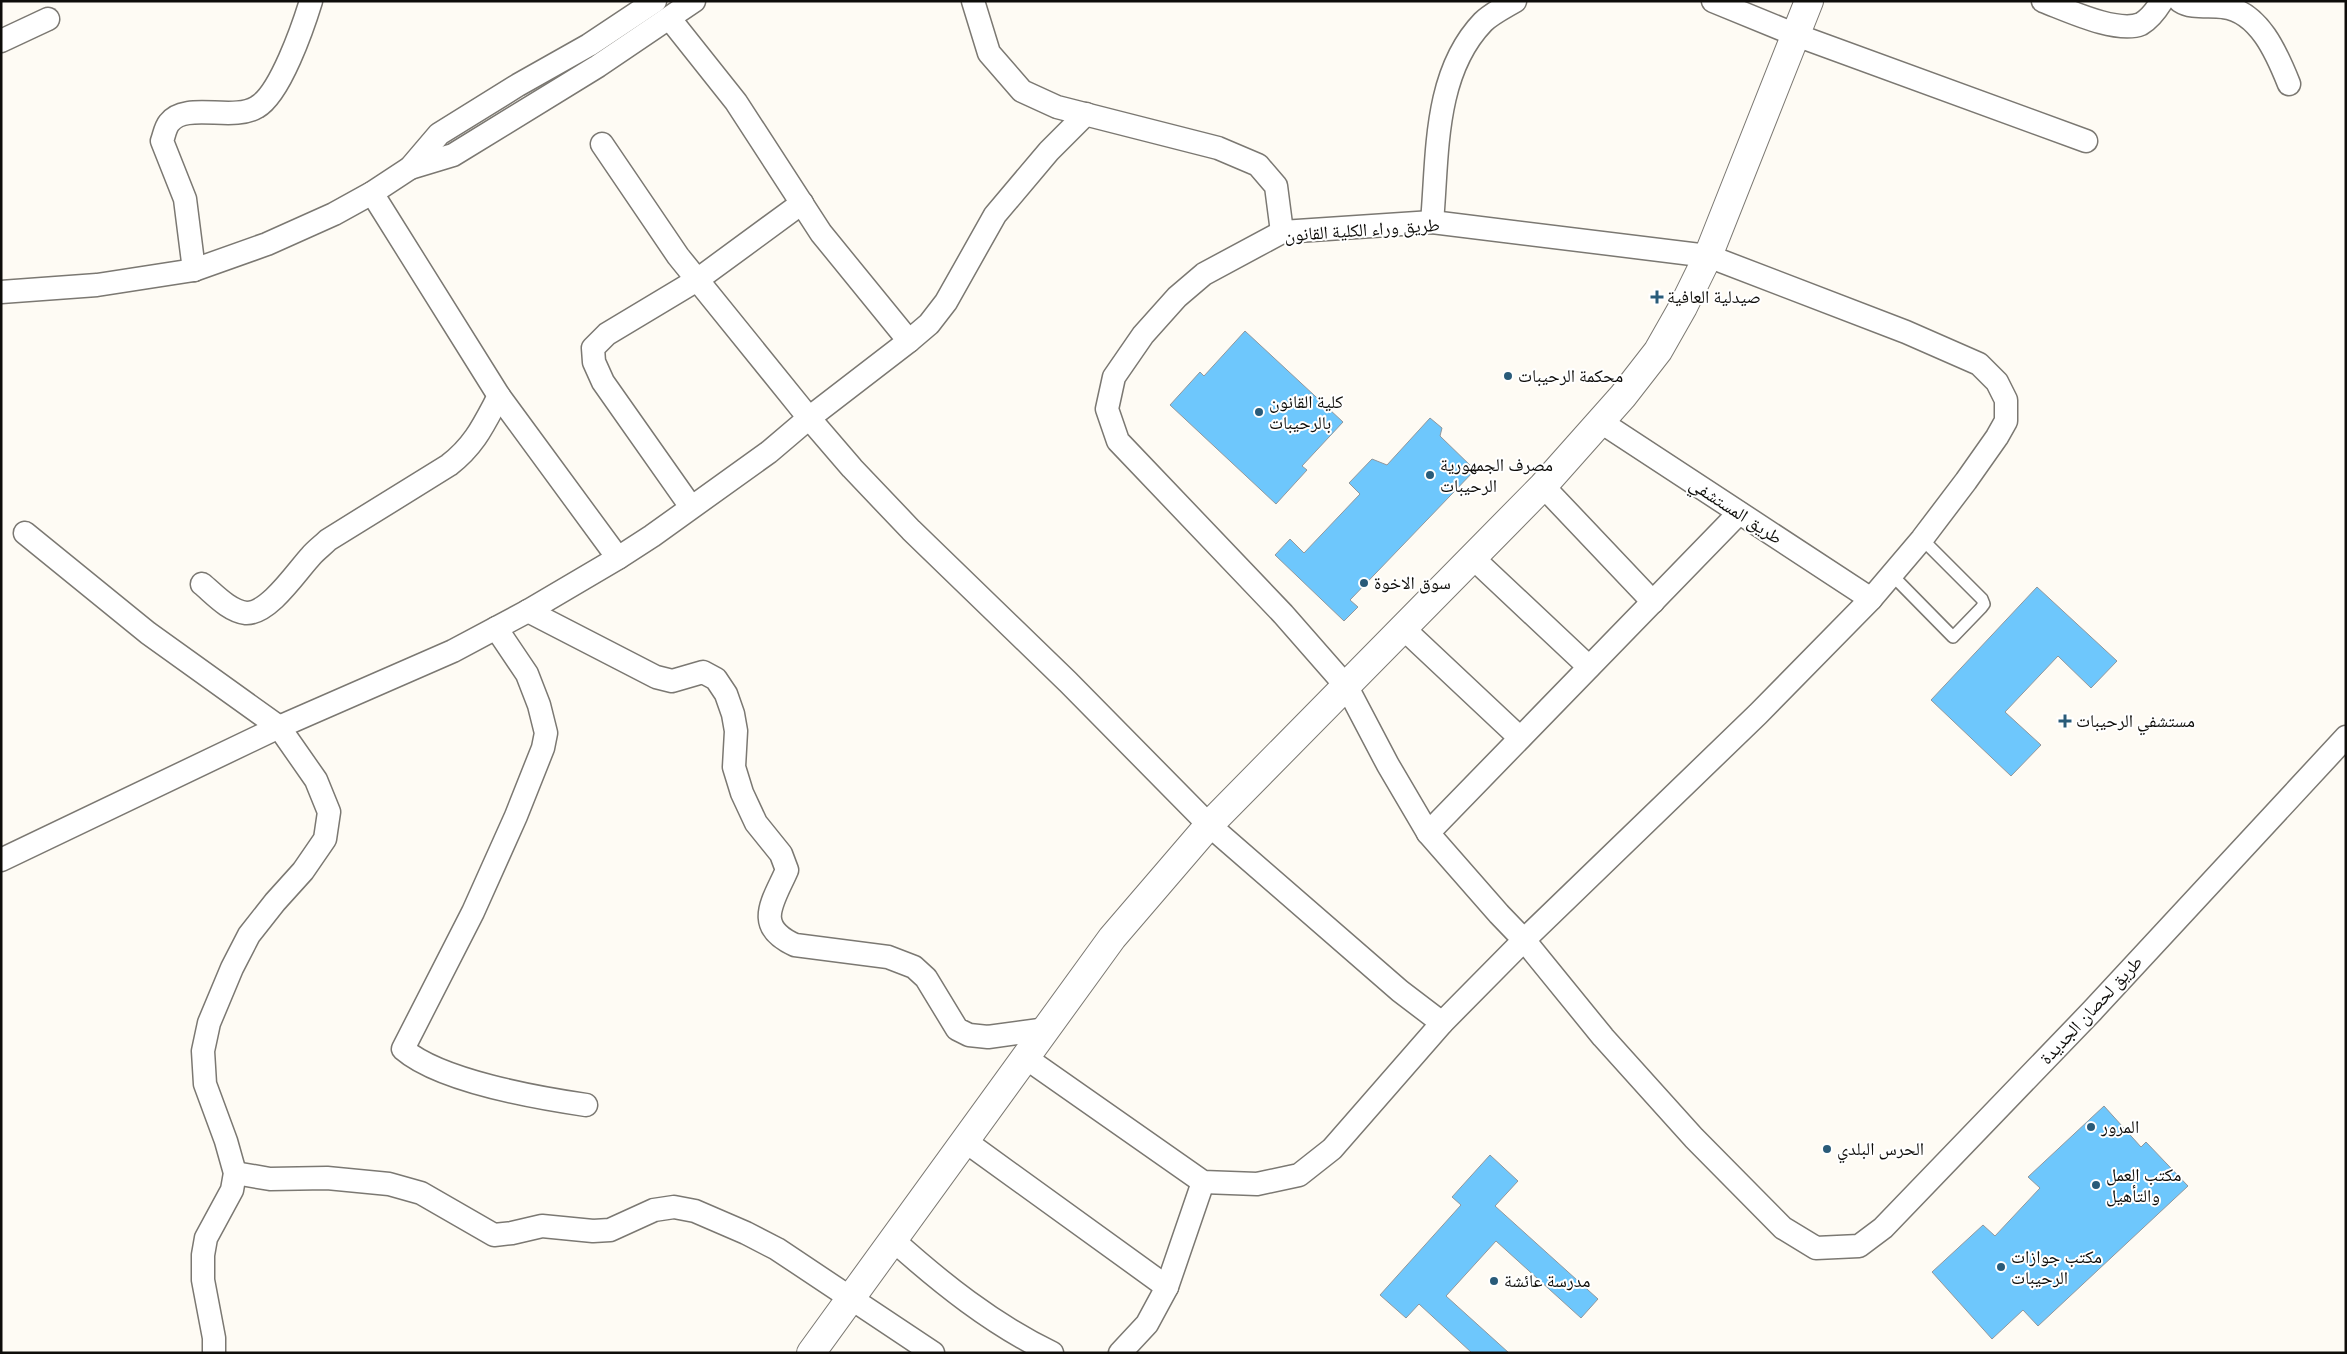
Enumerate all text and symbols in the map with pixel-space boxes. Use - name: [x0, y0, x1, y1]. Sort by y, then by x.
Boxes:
- street label: طريق وراء الكلية القانون: [1283, 212, 1440, 247]
- place label: صيدلية العافية: [1667, 284, 1761, 309]
- marker: صيدلية العافية: [1651, 291, 1663, 303]
- place label: محكمة الرحيبات: [1518, 363, 1623, 388]
- marker: محكمة الرحيبات: [1502, 370, 1514, 382]
- place label: كلية القانون بالرحيبات: [1269, 389, 1344, 435]
- marker: كلية القانون بالرحيبات: [1253, 406, 1265, 418]
- place label: مصرف الجمهورية الرحيبات: [1440, 452, 1553, 498]
- marker: مصرف الجمهورية الرحيبات: [1424, 469, 1436, 481]
- street label: طريق المستشفي: [1684, 471, 1788, 552]
- place label: سوق الاخوة: [1374, 570, 1451, 595]
- marker: سوق الاخوة: [1358, 577, 1370, 589]
- place label: مستشفي الرحيبات: [2076, 708, 2195, 736]
- marker: مستشفي الرحيبات: [2058, 714, 2072, 728]
- street label: طريق لحصان الجديدة: [2034, 950, 2148, 1070]
- place label: المرور: [2100, 1114, 2139, 1139]
- marker: المرور: [2085, 1121, 2097, 1133]
- place label: الحرس البلدي: [1837, 1136, 1924, 1164]
- marker: الحرس البلدي: [1821, 1143, 1833, 1155]
- place label: مكتب العمل والتأهيل: [2106, 1162, 2181, 1208]
- marker: مكتب العمل والتأهيل: [2090, 1179, 2102, 1191]
- place label: مكتب جوازات الرحيبات: [2011, 1244, 2102, 1290]
- marker: مكتب جوازات الرحيبات: [1995, 1261, 2007, 1273]
- place label: مدرسة عائشة: [1504, 1268, 1590, 1293]
- marker: مدرسة عائشة: [1488, 1275, 1500, 1287]

